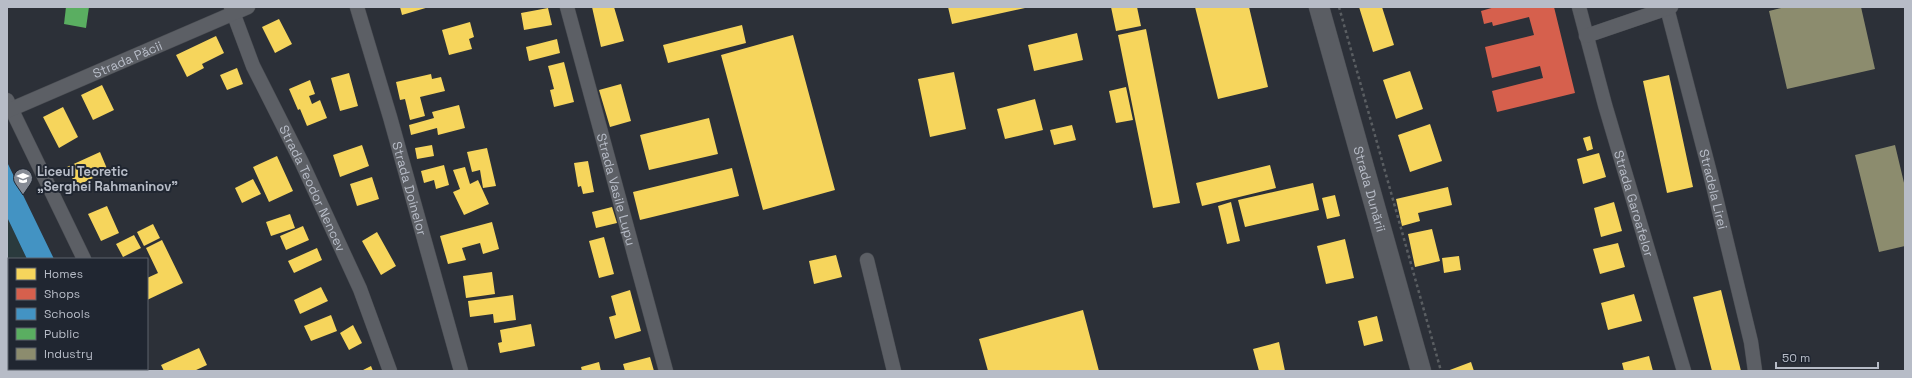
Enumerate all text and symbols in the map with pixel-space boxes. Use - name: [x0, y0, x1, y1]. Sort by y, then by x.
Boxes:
- street label: Strada Păcii: [90, 37, 165, 82]
- street label: Strada Teodor Nencev: [276, 122, 350, 254]
- street label: Strada Vasile Lupu: [593, 131, 640, 247]
- street label: Strada Doinelor: [389, 139, 431, 237]
- street label: Strada Dunării: [1350, 144, 1390, 234]
- street label: Stradela Lirei: [1696, 147, 1732, 231]
- street label: Strada Garoafelor: [1610, 148, 1658, 259]
- place label: Liceul Teoretic „Serghei Rahmaninov”: [37, 163, 178, 195]
- school or university icon: Liceul Teoretic „Serghei Rahmaninov”: [12, 167, 34, 195]
- legend: [8, 258, 148, 370]
- text: Homes: [44, 266, 83, 282]
- text: Shops: [44, 286, 80, 302]
- text: Schools: [44, 306, 90, 322]
- text: Public: [44, 326, 79, 342]
- scale bar: [1776, 344, 1878, 370]
- text: Industry: [44, 346, 93, 362]
- text: 50 m: [1782, 350, 1810, 366]

